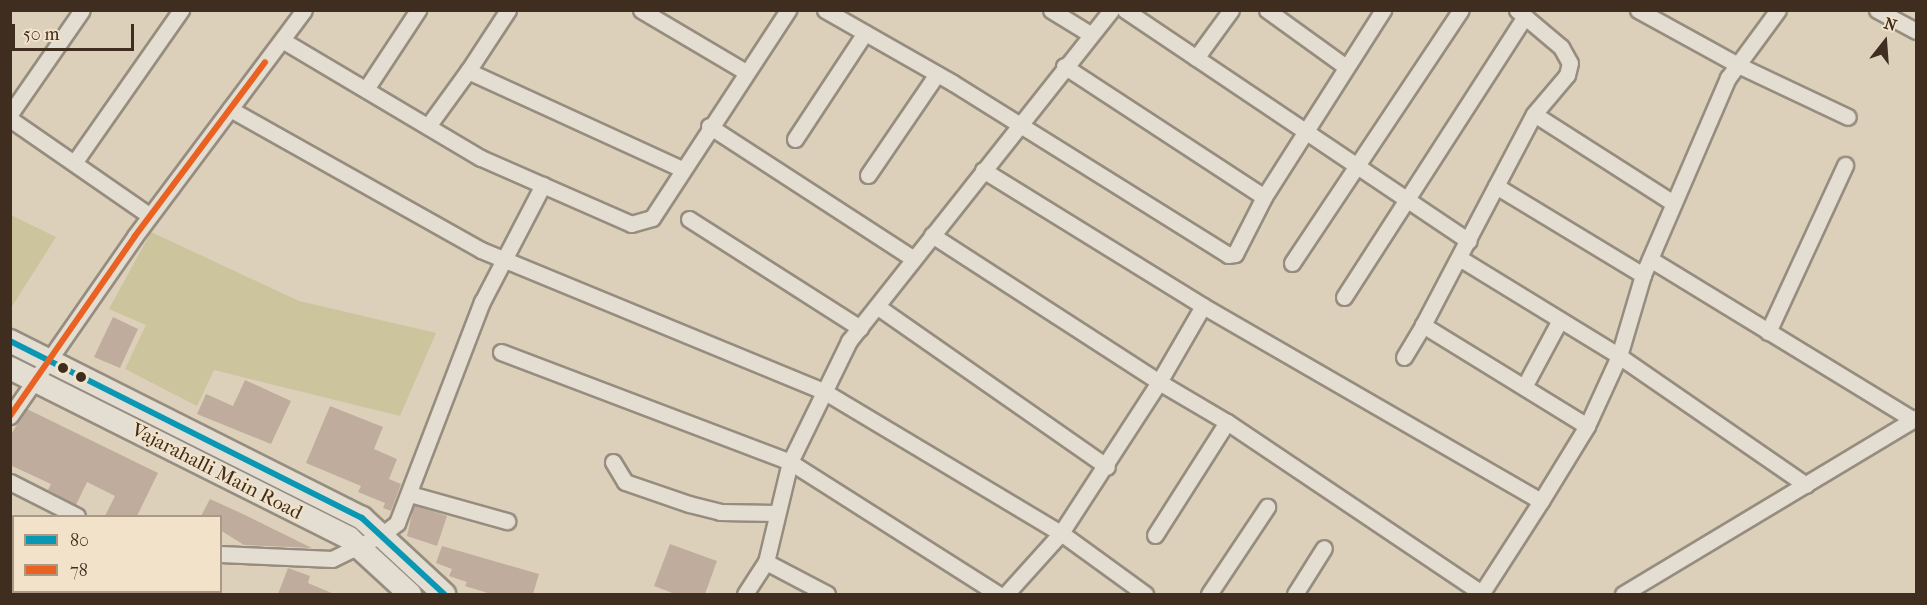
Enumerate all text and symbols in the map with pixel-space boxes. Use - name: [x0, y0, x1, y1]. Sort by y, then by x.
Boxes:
- scale bar: [15, 12, 136, 50]
- north arrow: [1855, 12, 1915, 72]
- text: N: [1882, 13, 1899, 35]
- text: 50 m: [23, 24, 59, 45]
- unlabelled marker: [57, 362, 69, 374]
- unlabelled marker: [75, 371, 87, 383]
- street label: Vajarahalli Main Road: [127, 417, 307, 525]
- legend: [12, 515, 222, 593]
- text: 80: [70, 530, 89, 551]
- text: 78: [70, 560, 88, 581]

